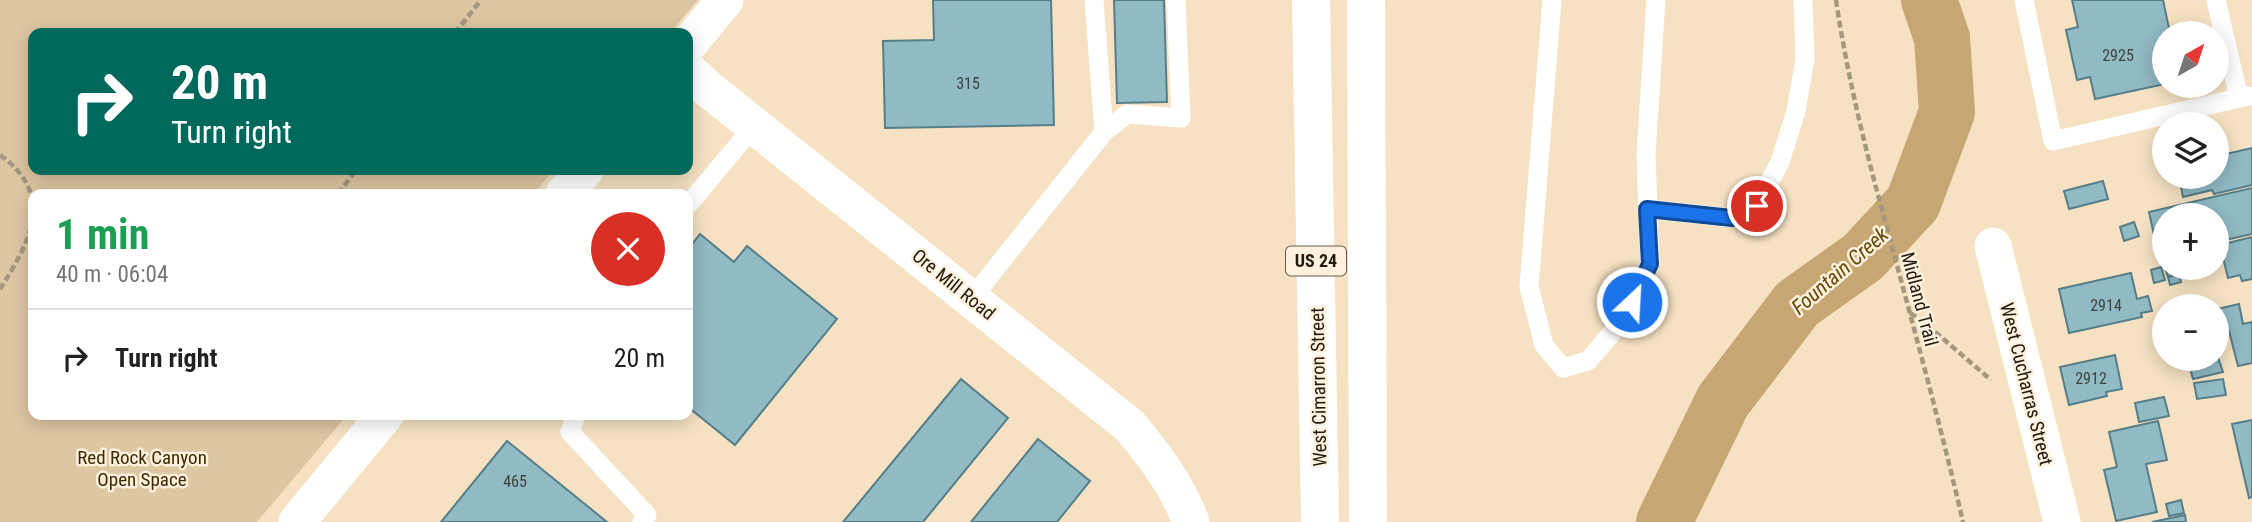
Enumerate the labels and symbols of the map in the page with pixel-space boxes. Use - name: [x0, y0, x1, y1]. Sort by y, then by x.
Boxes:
- north arrow: [2152, 21, 2230, 98]
- house number: 2925: [2102, 46, 2134, 65]
- house number: 315: [956, 74, 980, 93]
- pin: [1727, 176, 1787, 236]
- water label: Fountain Creek: [1787, 222, 1894, 320]
- street label: Ore Mill Road: [907, 244, 1000, 325]
- road number: US 24: [1286, 246, 1346, 276]
- street label: Midland Trail: [1896, 249, 1943, 349]
- position arrow: [1595, 265, 1669, 339]
- house number: 2914: [2090, 296, 2122, 315]
- street label: West Cucharras Street: [1995, 301, 2058, 468]
- street label: West Cimarron Street: [1306, 307, 1331, 467]
- house number: 2912: [2075, 369, 2107, 388]
- park label: Red Rock Canyon Open Space: [77, 446, 207, 491]
- house number: 465: [503, 472, 527, 491]

